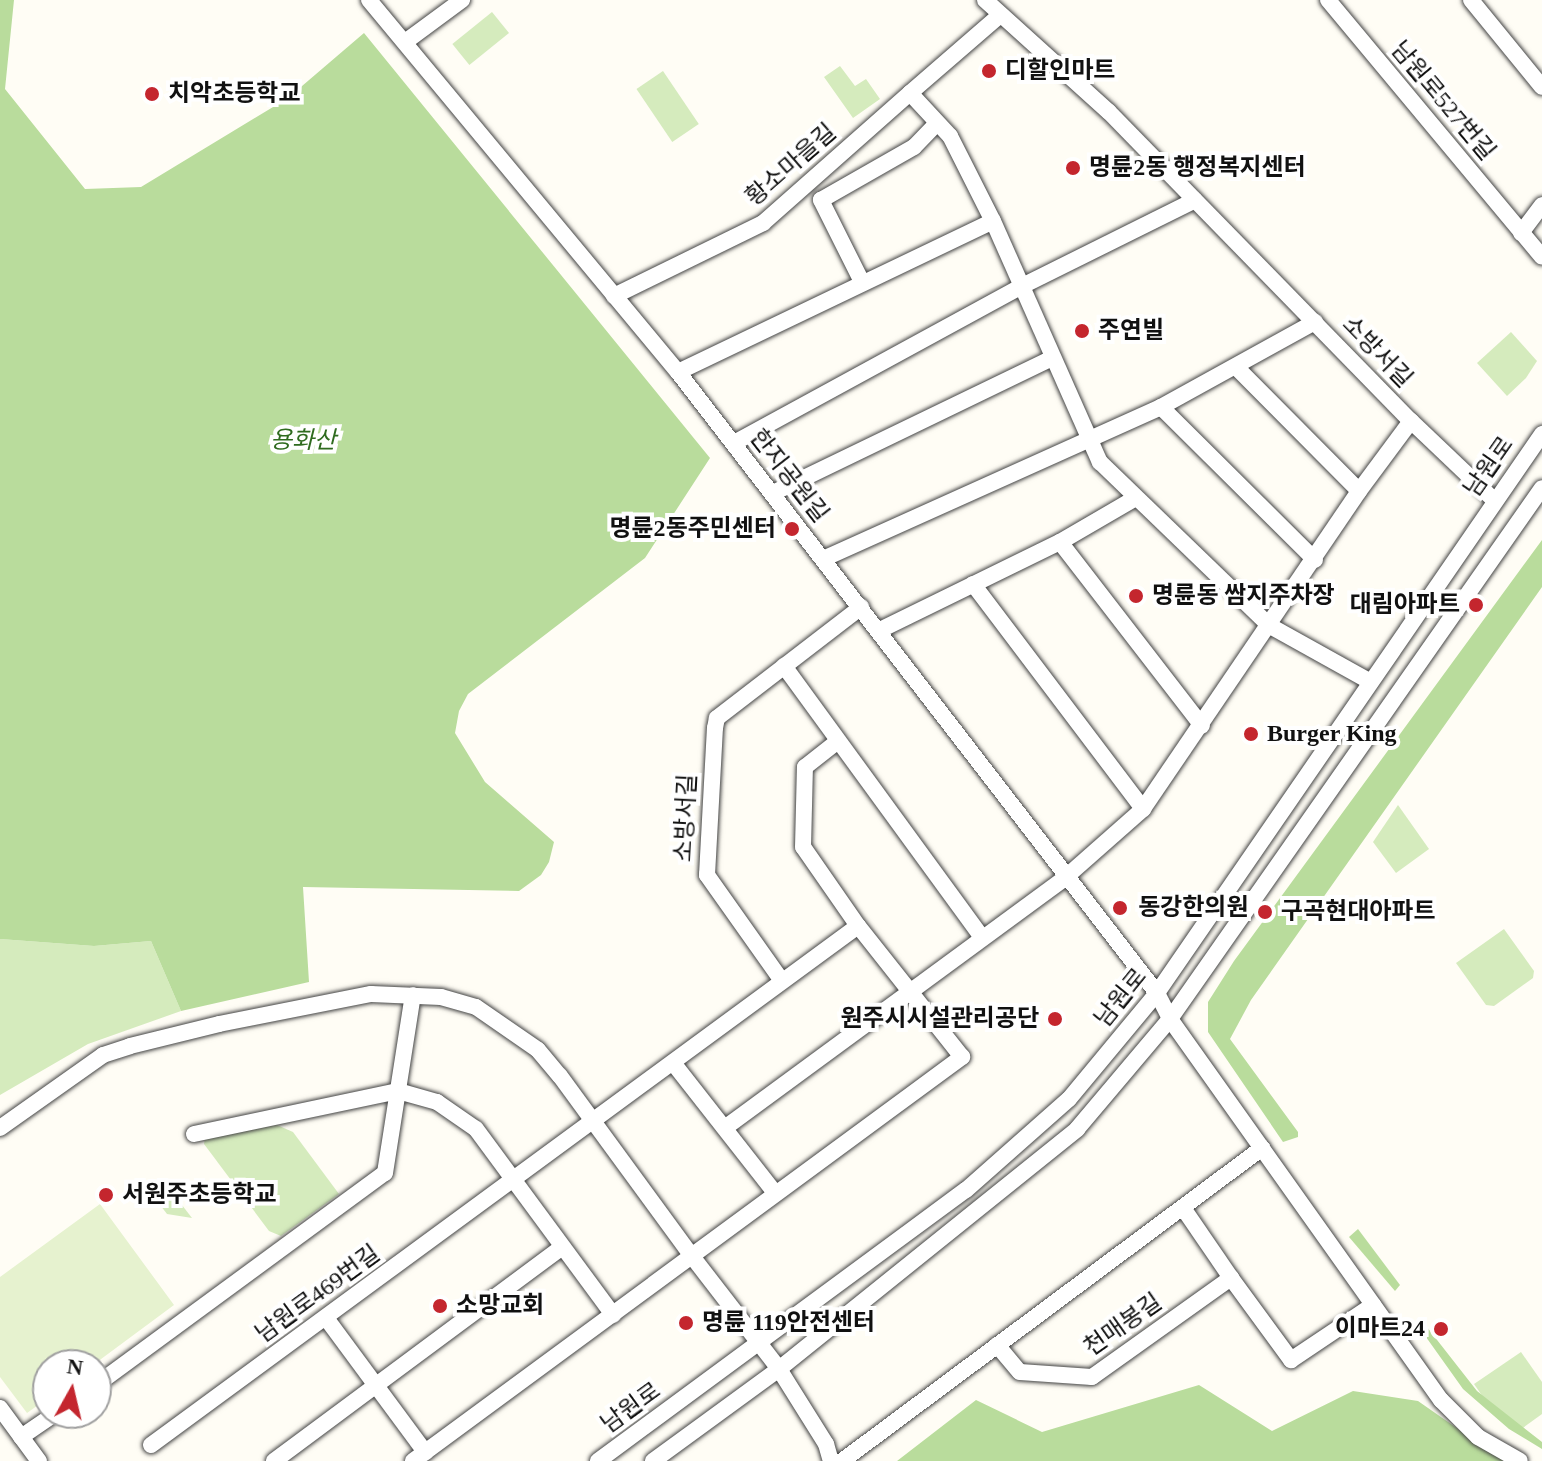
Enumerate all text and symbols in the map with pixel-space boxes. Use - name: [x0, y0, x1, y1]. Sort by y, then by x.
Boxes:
- street label: 남원로527번길: [1385, 36, 1501, 166]
- place label: 디할인마트: [1005, 57, 1115, 85]
- marker: 디할인마트: [980, 62, 998, 80]
- place label: 치악초등학교: [168, 80, 300, 108]
- marker: 치악초등학교: [143, 85, 161, 103]
- street label: 황소마을길: [740, 118, 842, 212]
- place label: 명륜2동 행정복지센터: [1089, 154, 1306, 182]
- marker: 명륜2동 행정복지센터: [1064, 159, 1082, 177]
- street label: 소방서길: [1336, 310, 1418, 394]
- place label: 주연빌: [1098, 317, 1164, 345]
- marker: 주연빌: [1073, 322, 1091, 340]
- street label: 한지공원길: [744, 424, 834, 528]
- park label: 용화산: [270, 427, 336, 455]
- street label: 남원로: [1458, 432, 1520, 502]
- place label: 명륜2동주민센터: [609, 515, 776, 543]
- marker: 명륜2동주민센터: [783, 520, 801, 538]
- place label: 명륜동 쌈지주차장: [1152, 582, 1335, 610]
- marker: 명륜동 쌈지주차장: [1127, 587, 1145, 605]
- place label: 대림아파트: [1350, 591, 1460, 619]
- marker: 대림아파트: [1467, 596, 1485, 614]
- place label: Burger King: [1267, 720, 1397, 748]
- marker: Burger King: [1242, 725, 1260, 743]
- street label: 소방서길: [669, 773, 703, 863]
- place label: 동강한의원: [1138, 894, 1248, 922]
- marker: 동강한의원: [1109, 897, 1131, 919]
- place label: 구곡현대아파트: [1281, 898, 1436, 926]
- marker: 구곡현대아파트: [1256, 903, 1274, 921]
- street label: 남원로: [1089, 963, 1153, 1033]
- place label: 원주시시설관리공단: [840, 1005, 1039, 1033]
- marker: 원주시시설관리공단: [1046, 1010, 1064, 1028]
- place label: 서원주초등학교: [122, 1181, 277, 1209]
- marker: 서원주초등학교: [97, 1186, 115, 1204]
- street label: 남원로469번길: [250, 1239, 386, 1349]
- street label: 천매봉길: [1079, 1288, 1167, 1362]
- place label: 소망교회: [456, 1292, 544, 1320]
- marker: 소망교회: [431, 1297, 449, 1315]
- place label: 명륜 119안전센터: [702, 1309, 875, 1337]
- marker: 명륜 119안전센터: [677, 1314, 695, 1332]
- place label: 이마트24: [1335, 1315, 1425, 1343]
- marker: 이마트24: [1432, 1320, 1450, 1338]
- north arrow: [32, 1349, 112, 1429]
- text: N: [66, 1353, 85, 1380]
- street label: 남원로: [596, 1377, 666, 1439]

